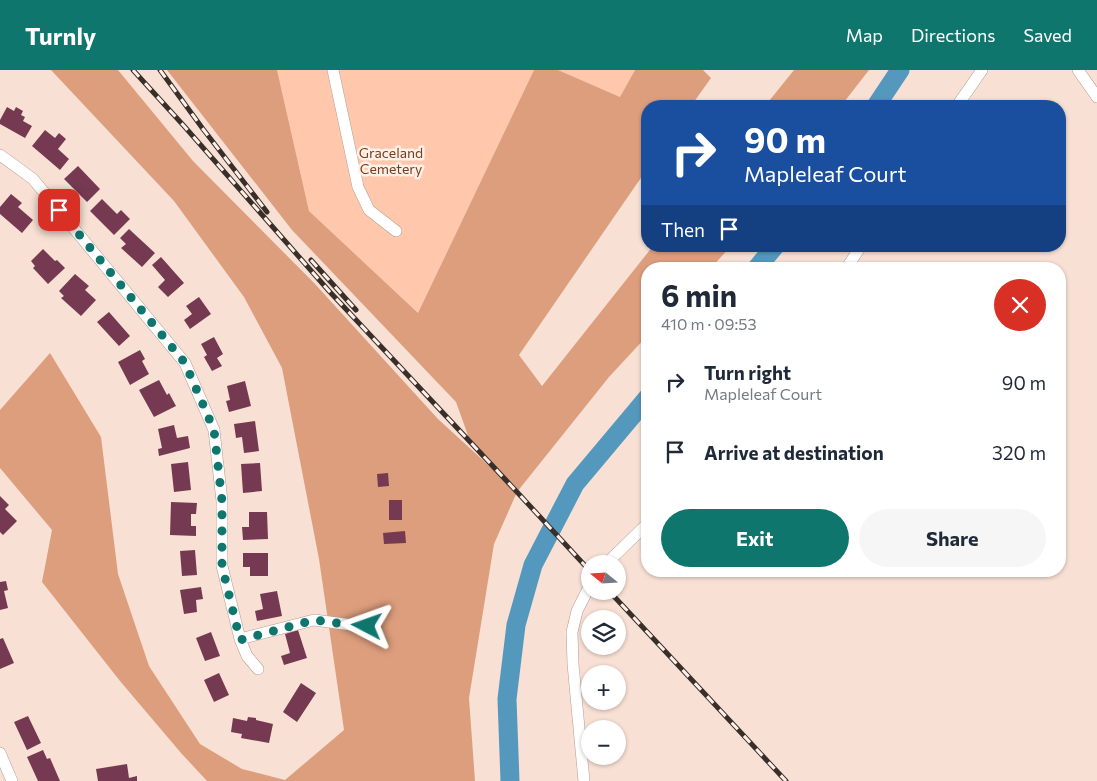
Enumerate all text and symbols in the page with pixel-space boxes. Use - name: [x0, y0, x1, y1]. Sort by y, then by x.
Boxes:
- text: Turnly: [25, 21, 96, 50]
- text: Map: [846, 24, 883, 46]
- text: Directions: [911, 24, 995, 46]
- text: Saved: [1023, 24, 1072, 46]
- text: 90 m: [744, 117, 826, 160]
- icon: right: [661, 120, 726, 185]
- park label: Graceland Cemetery: [359, 144, 423, 177]
- text: Mapleleaf Court: [744, 160, 906, 187]
- pin: [38, 189, 80, 231]
- icon: arrive: [45, 196, 73, 224]
- icon: arrive: [715, 215, 743, 243]
- text: Then: [661, 218, 705, 241]
- text: 6 min: [661, 276, 737, 313]
- button: close: [994, 279, 1046, 331]
- text: 410 m · 09:53: [661, 314, 757, 333]
- text: Turn right: [704, 361, 791, 384]
- icon: right: [661, 368, 689, 396]
- text: 90 m: [1002, 371, 1046, 394]
- text: Mapleleaf Court: [704, 384, 822, 403]
- icon: arrive: [661, 438, 689, 466]
- text: Arrive at destination: [704, 441, 884, 464]
- text: 320 m: [992, 441, 1046, 464]
- button: Exit: [661, 509, 849, 567]
- button: Share: [859, 509, 1046, 567]
- north arrow: [581, 555, 626, 600]
- map controls: [581, 555, 626, 765]
- position arrow: [340, 599, 392, 651]
- button: layers: [581, 610, 626, 655]
- button: +: [581, 665, 626, 710]
- button: −: [581, 720, 626, 765]

